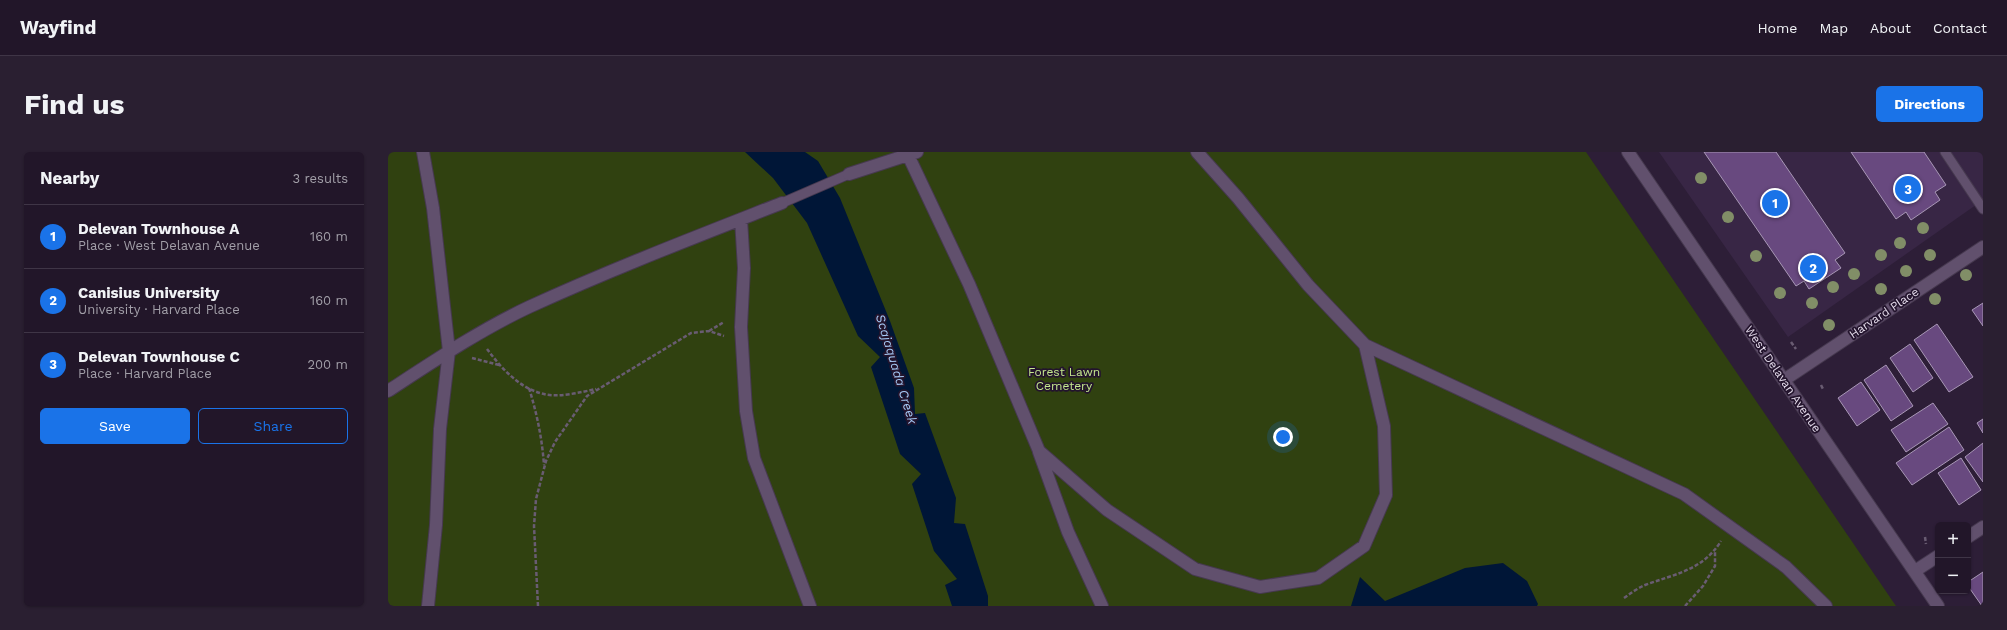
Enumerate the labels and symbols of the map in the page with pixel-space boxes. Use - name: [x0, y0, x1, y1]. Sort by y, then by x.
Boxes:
- pin: 3: [1895, 174, 1921, 204]
- pin: 1: [1762, 188, 1788, 218]
- pin: 2: [1800, 253, 1826, 283]
- street label: Harvard Place: [1846, 284, 1922, 341]
- water label: Scajaquada Creek: [873, 312, 921, 427]
- street label: West Delavan Avenue: [1742, 323, 1824, 435]
- park label: Forest Lawn Cemetery: [1028, 365, 1100, 393]
- your location: [1273, 427, 1293, 447]

